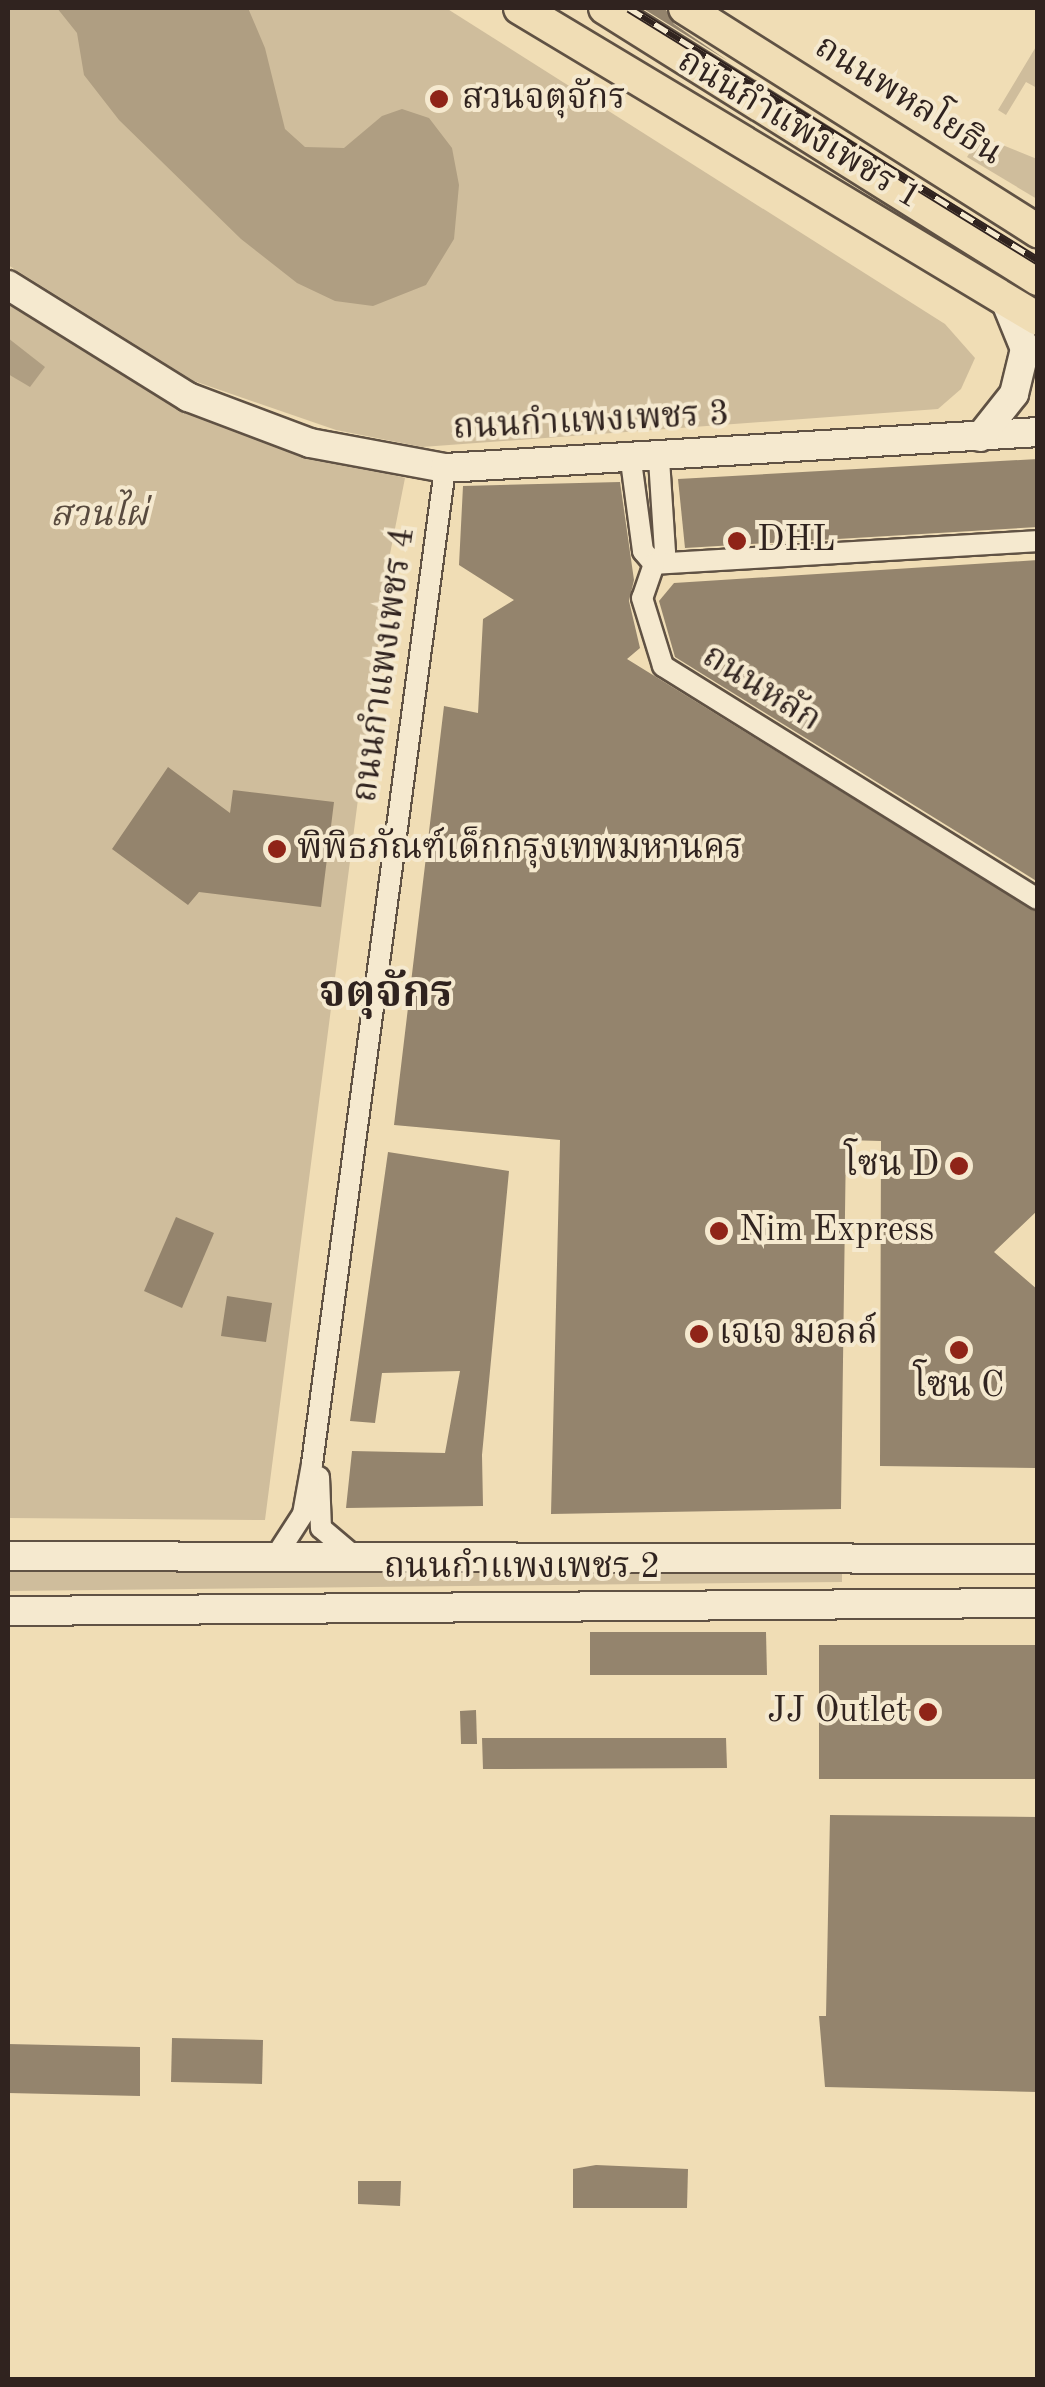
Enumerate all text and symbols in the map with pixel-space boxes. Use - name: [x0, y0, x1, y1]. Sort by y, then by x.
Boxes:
- street label: ถนนพหลโยธิน: [807, 27, 1009, 175]
- street label: ถนนกำแพงเพชร 1: [670, 41, 928, 219]
- place label: สวนจตุจักร: [462, 78, 626, 120]
- marker: สวนจตุจักร: [426, 86, 452, 112]
- street label: ถนนกำแพงเพชร 3: [452, 394, 730, 450]
- park label: สวนไผ่: [50, 495, 148, 537]
- place label: DHL: [757, 520, 835, 562]
- street label: ถนนกำแพงเพชร 4: [345, 525, 425, 805]
- marker: DHL: [726, 530, 748, 552]
- street label: ถนนหลัก: [694, 636, 828, 742]
- place label: พิพิธภัณฑ์เด็กกรุงเทพมหานคร: [297, 828, 743, 870]
- marker: พิพิธภัณฑ์เด็กกรุงเทพมหานคร: [266, 838, 288, 860]
- district label: จตุจักร: [319, 968, 453, 1022]
- place label: โซน D: [844, 1145, 939, 1187]
- marker: โซน D: [948, 1155, 970, 1177]
- place label: Nim Express: [739, 1210, 934, 1252]
- marker: Nim Express: [708, 1220, 730, 1242]
- place label: เจเจ มอลล์: [719, 1313, 878, 1355]
- marker: เจเจ มอลล์: [688, 1323, 710, 1345]
- marker: โซน C: [948, 1339, 970, 1361]
- place label: โซน C: [914, 1366, 1004, 1408]
- street label: ถนนกำแพงเพชร 2: [384, 1547, 660, 1589]
- place label: JJ Outlet: [767, 1691, 908, 1733]
- marker: JJ Outlet: [917, 1701, 939, 1723]

